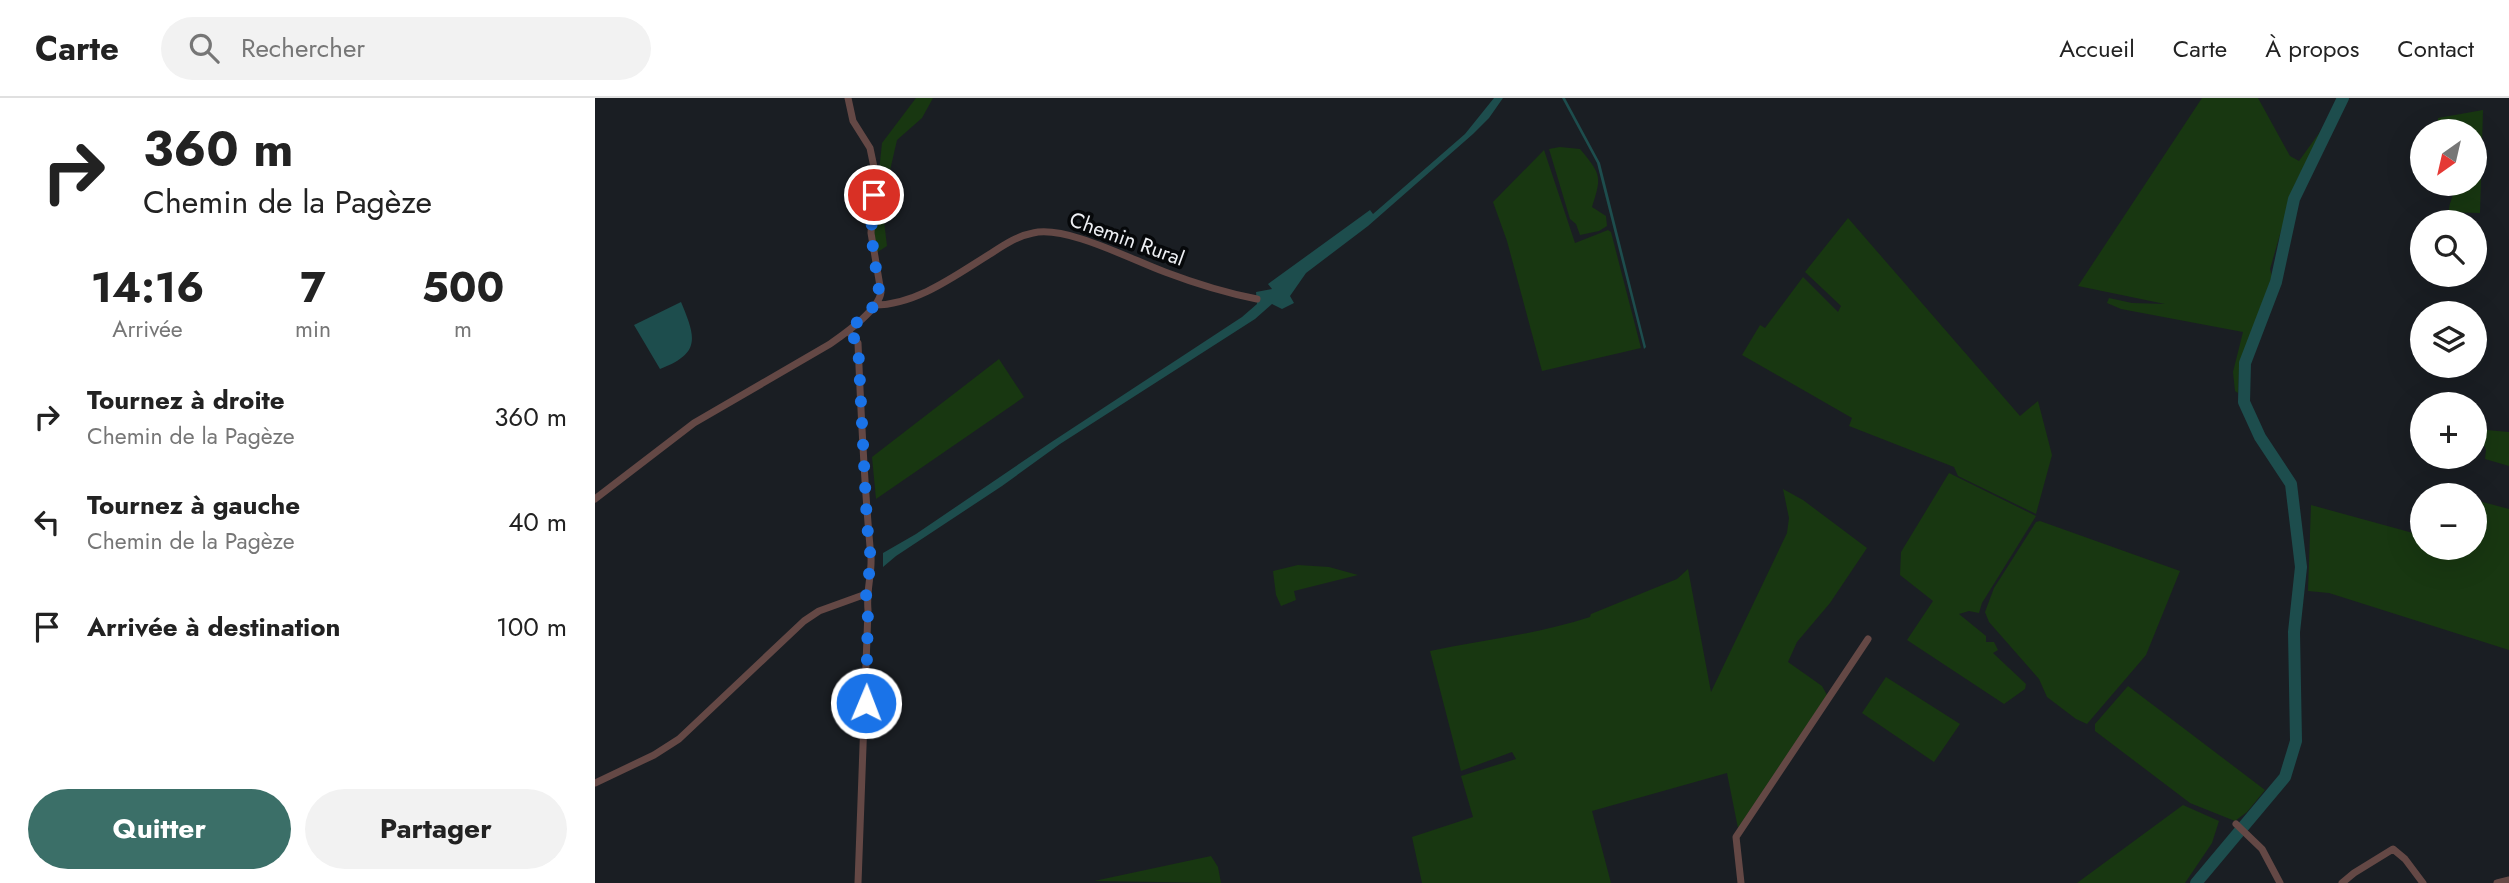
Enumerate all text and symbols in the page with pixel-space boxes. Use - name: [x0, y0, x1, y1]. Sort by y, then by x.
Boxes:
- search box: [161, 17, 651, 80]
- text: Carte: [35, 25, 119, 72]
- icon: search: [185, 29, 223, 67]
- text: Rechercher: [241, 29, 365, 67]
- text: Accueil: [2059, 31, 2135, 66]
- text: Carte: [2173, 31, 2227, 66]
- text: À propos: [2265, 31, 2359, 66]
- text: Contact: [2397, 31, 2474, 66]
- text: 360 m: [143, 114, 294, 184]
- north arrow: [2410, 119, 2487, 196]
- map controls: [2410, 119, 2487, 560]
- icon: right: [28, 126, 119, 217]
- pin: [844, 165, 904, 225]
- icon: arrive: [855, 176, 893, 214]
- text: Chemin de la Pagèze: [143, 179, 432, 225]
- street label: Chemin Rural: [1065, 204, 1189, 274]
- button: search: [2410, 210, 2487, 287]
- text: 14:16: [91, 257, 204, 318]
- text: 7: [300, 257, 326, 318]
- text: 500: [422, 257, 504, 318]
- button: layers: [2410, 301, 2487, 378]
- text: Arrivée: [112, 312, 183, 346]
- text: min: [295, 312, 331, 346]
- text: m: [454, 312, 472, 346]
- text: Tournez à droite: [87, 381, 285, 419]
- button: +: [2410, 392, 2487, 469]
- icon: right: [28, 398, 66, 436]
- text: 360 m: [494, 398, 567, 436]
- text: Chemin de la Pagèze: [87, 419, 295, 453]
- button: −: [2410, 483, 2487, 560]
- text: Tournez à gauche: [87, 486, 300, 524]
- icon: left: [28, 503, 66, 541]
- text: 40 m: [508, 503, 567, 541]
- text: Chemin de la Pagèze: [87, 524, 295, 558]
- icon: arrive: [28, 608, 66, 646]
- text: Arrivée à destination: [87, 608, 340, 646]
- text: 100 m: [496, 608, 567, 646]
- position arrow: [829, 666, 903, 740]
- button: Quitter: [28, 789, 291, 869]
- button: Partager: [305, 789, 567, 869]

